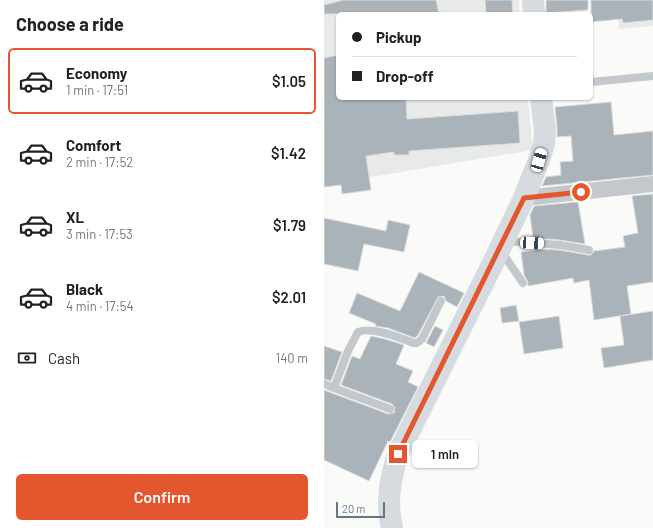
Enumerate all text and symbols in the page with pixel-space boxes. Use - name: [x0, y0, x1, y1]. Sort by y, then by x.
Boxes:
- text: Choose a ride: [16, 13, 124, 35]
- text: Pickup: [376, 28, 422, 46]
- icon: car: [18, 63, 54, 99]
- text: Economy: [66, 64, 127, 82]
- text: Drop-off: [376, 67, 434, 85]
- text: $1.05: [272, 72, 306, 90]
- text: 1 min · 17:51: [66, 82, 128, 98]
- icon: car: [18, 135, 54, 171]
- text: Comfort: [66, 136, 121, 154]
- text: $1.42: [271, 144, 306, 162]
- car: [530, 147, 548, 173]
- text: 2 min · 17:52: [66, 154, 133, 170]
- route start: [572, 183, 590, 201]
- icon: car: [18, 207, 54, 243]
- text: XL: [66, 208, 84, 226]
- text: $1.79: [273, 216, 306, 234]
- text: 3 min · 17:53: [66, 226, 133, 242]
- car: [520, 236, 544, 250]
- icon: car: [18, 279, 54, 315]
- text: Black: [66, 280, 103, 298]
- text: $2.01: [272, 288, 306, 306]
- text: 4 min · 17:54: [66, 298, 134, 314]
- icon: cash: [16, 347, 38, 369]
- text: Cash: [48, 349, 80, 367]
- text: 140 m: [276, 350, 308, 366]
- callout: 1 min: [412, 440, 478, 468]
- route end: [389, 445, 407, 463]
- text: 1 min: [431, 446, 459, 462]
- button: Confirm: [16, 474, 308, 520]
- scale bar: [336, 500, 385, 519]
- text: 20 m: [342, 502, 365, 515]

